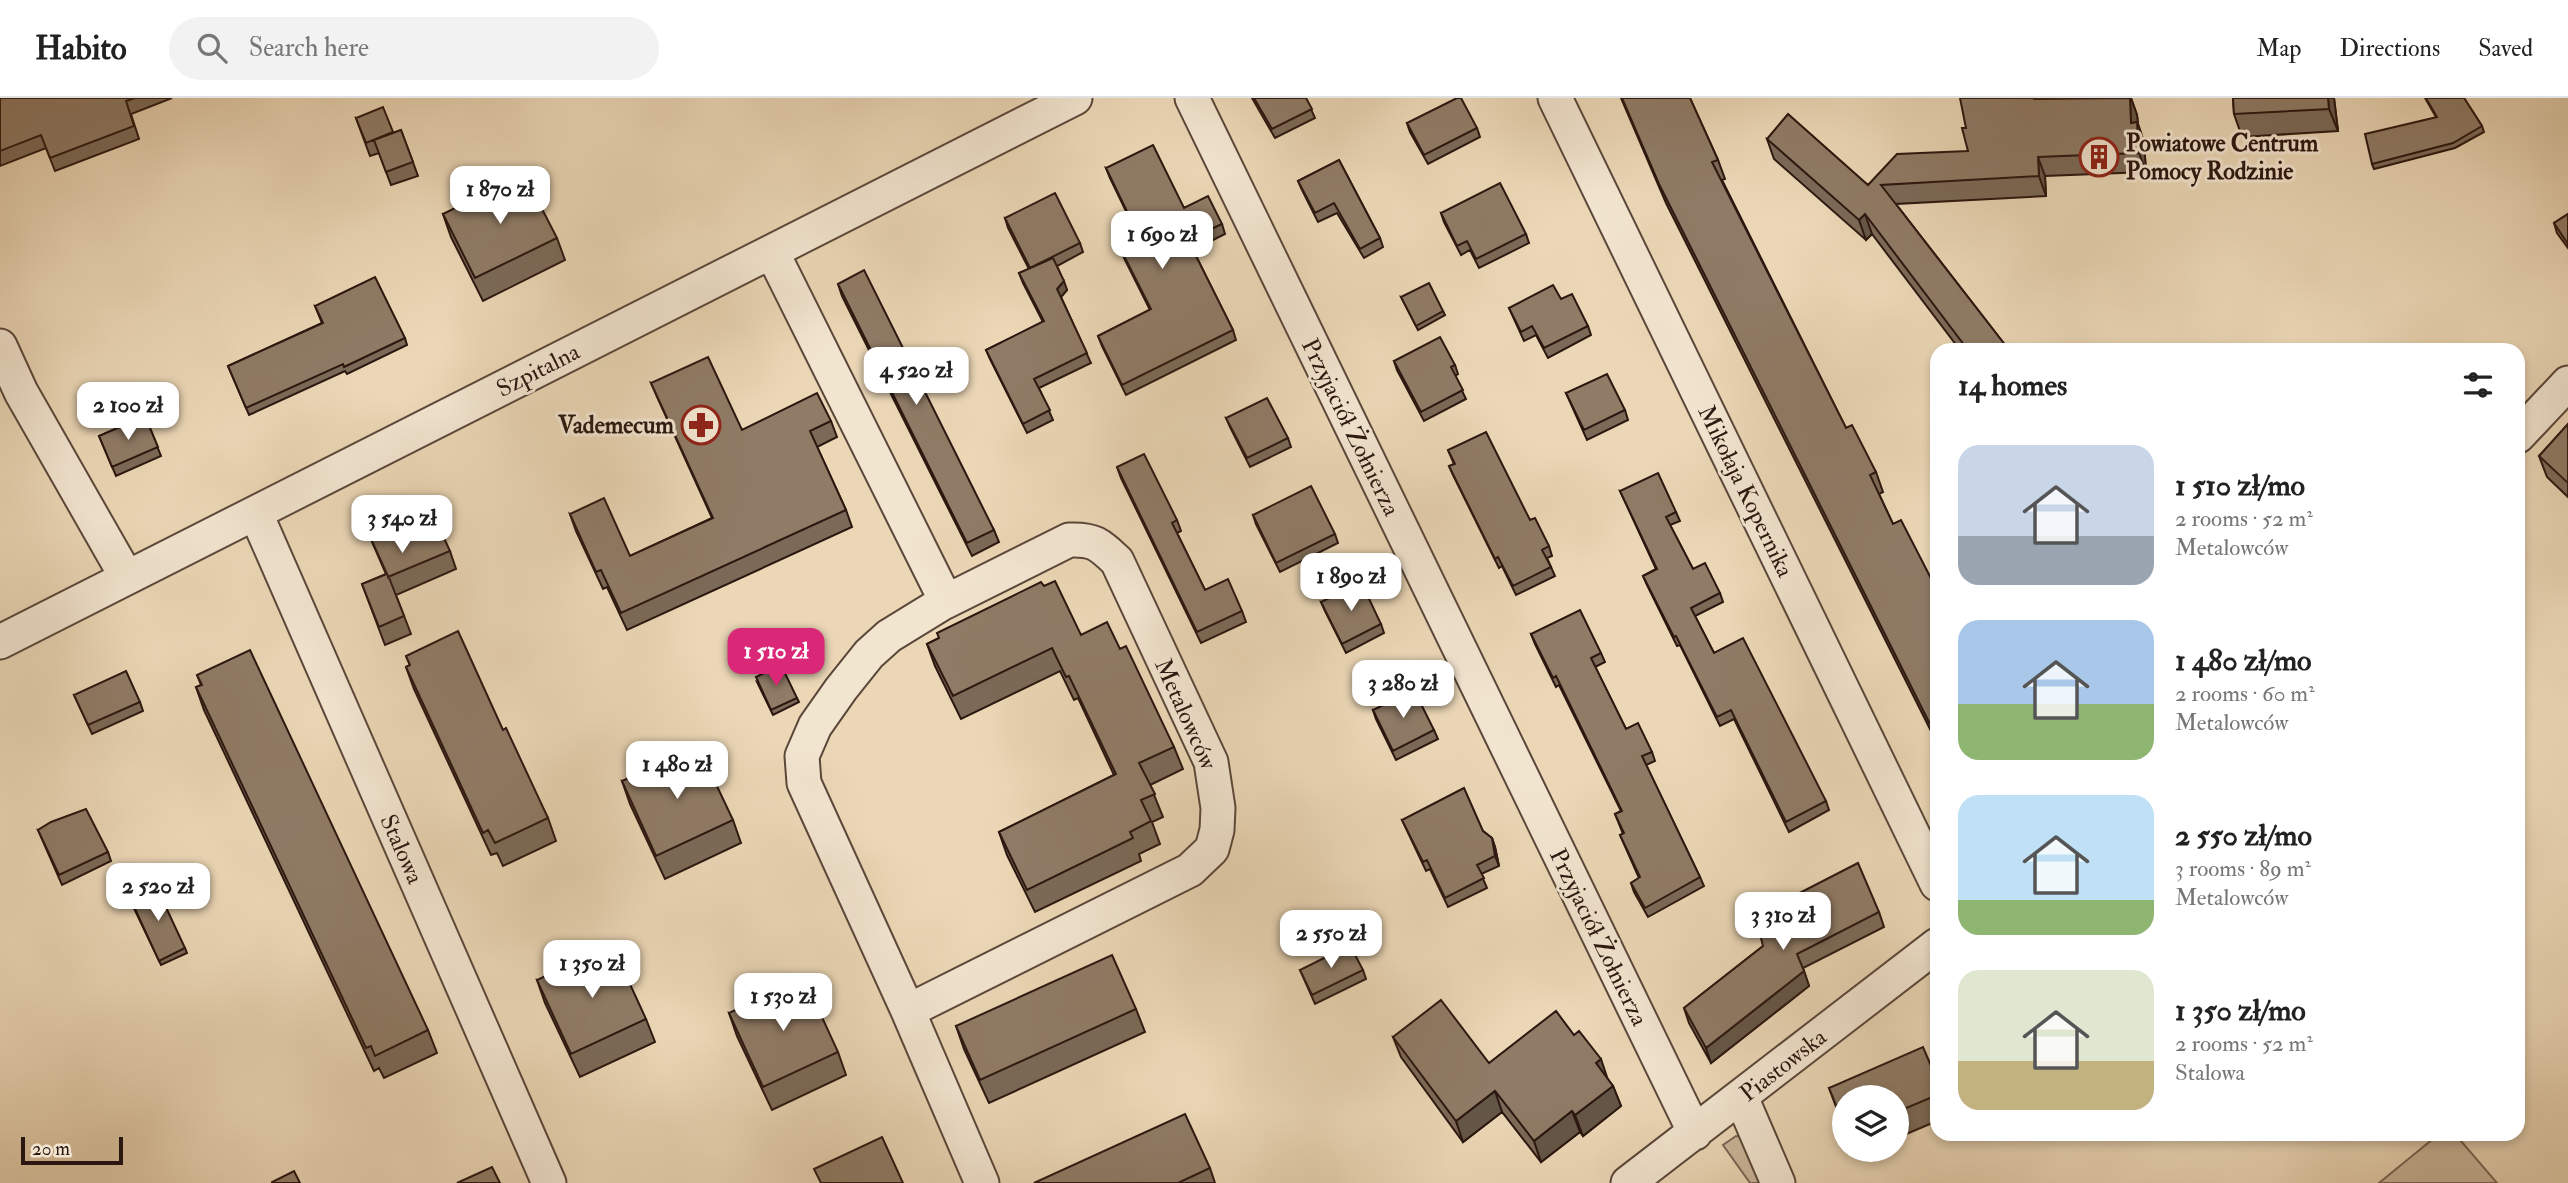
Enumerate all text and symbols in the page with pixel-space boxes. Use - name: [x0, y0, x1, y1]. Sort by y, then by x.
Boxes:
- search box: [169, 17, 659, 80]
- text: Habito: [35, 28, 127, 69]
- icon: search: [193, 29, 231, 67]
- text: Search here: [249, 32, 369, 64]
- text: Map: [2256, 33, 2301, 64]
- text: Directions: [2339, 33, 2440, 64]
- text: Saved: [2478, 33, 2533, 64]
- place label: Powiatowe Centrum Pomocy Rodzinie: [2126, 128, 2319, 187]
- building icon: Powiatowe Centrum Pomocy Rodzinie: [2078, 136, 2120, 178]
- pin: 1 870 zł: [428, 166, 572, 226]
- text: 1 870 zł: [466, 174, 534, 203]
- pin: 1 690 zł: [1090, 212, 1234, 271]
- text: 1 690 zł: [1127, 219, 1197, 248]
- street label: Przyjaciół Żołnierza: [1294, 333, 1408, 522]
- street label: Szpitalna: [491, 336, 586, 405]
- pin: 4 520 zł: [844, 348, 988, 407]
- text: 4 520 zł: [880, 355, 952, 384]
- icon: filters: [2459, 366, 2497, 404]
- text: 14 homes: [1958, 367, 2067, 404]
- pin: 2 100 zł: [56, 382, 200, 442]
- text: 2 100 zł: [93, 390, 163, 419]
- street label: Mikołaja Kopernika: [1691, 400, 1801, 583]
- pharmacy icon: Vademecum: [680, 404, 722, 446]
- place label: Vademecum: [557, 410, 674, 441]
- text: 1 510 zł/mo: [2175, 467, 2305, 504]
- icon: home: [2014, 473, 2098, 557]
- pin: 3 540 zł: [330, 496, 474, 555]
- text: 3 540 zł: [367, 503, 437, 532]
- text: 2 rooms · 52 m²: [2175, 504, 2313, 533]
- text: Metalowców: [2175, 533, 2288, 562]
- pin: 1 890 zł: [1279, 554, 1423, 613]
- text: 1 890 zł: [1316, 561, 1386, 590]
- pin: 1 510 zł: [704, 628, 848, 688]
- text: 1 510 zł: [744, 636, 808, 665]
- text: 1 480 zł/mo: [2175, 642, 2312, 679]
- icon: home: [2014, 648, 2098, 732]
- street label: Metalowców: [1147, 654, 1224, 776]
- pin: 3 280 zł: [1331, 660, 1475, 720]
- text: 3 280 zł: [1368, 668, 1438, 697]
- text: 2 rooms · 60 m²: [2175, 679, 2315, 708]
- text: Metalowców: [2175, 708, 2288, 737]
- pin: 1 480 zł: [605, 742, 749, 801]
- text: 1 480 zł: [642, 749, 712, 778]
- street label: Stalowa: [373, 810, 431, 890]
- text: 2 550 zł/mo: [2175, 817, 2312, 854]
- icon: home: [2014, 823, 2098, 907]
- street label: Przyjaciół Żołnierza: [1542, 843, 1656, 1032]
- text: 3 rooms · 89 m²: [2175, 854, 2311, 883]
- pin: 2 520 zł: [86, 864, 230, 923]
- text: 2 520 zł: [122, 871, 194, 900]
- text: Metalowców: [2175, 883, 2288, 912]
- pin: 3 310 zł: [1711, 892, 1855, 952]
- text: 3 310 zł: [1751, 900, 1815, 929]
- pin: 2 550 zł: [1259, 910, 1403, 970]
- text: 2 550 zł: [1296, 918, 1366, 947]
- pin: 1 350 zł: [520, 940, 664, 1000]
- text: 1 350 zł: [559, 948, 625, 977]
- pin: 1 530 zł: [711, 974, 855, 1033]
- text: 1 530 zł: [750, 981, 816, 1010]
- text: 1 350 zł/mo: [2175, 992, 2306, 1029]
- icon: home: [2014, 998, 2098, 1082]
- street label: Piastowska: [1734, 1021, 1834, 1109]
- text: 2 rooms · 52 m²: [2175, 1029, 2313, 1058]
- text: Stalowa: [2175, 1058, 2245, 1087]
- map controls: [1832, 1085, 1909, 1162]
- button: layers: [1832, 1085, 1909, 1162]
- scale bar: [21, 1134, 122, 1166]
- text: 20 m: [32, 1137, 70, 1161]

